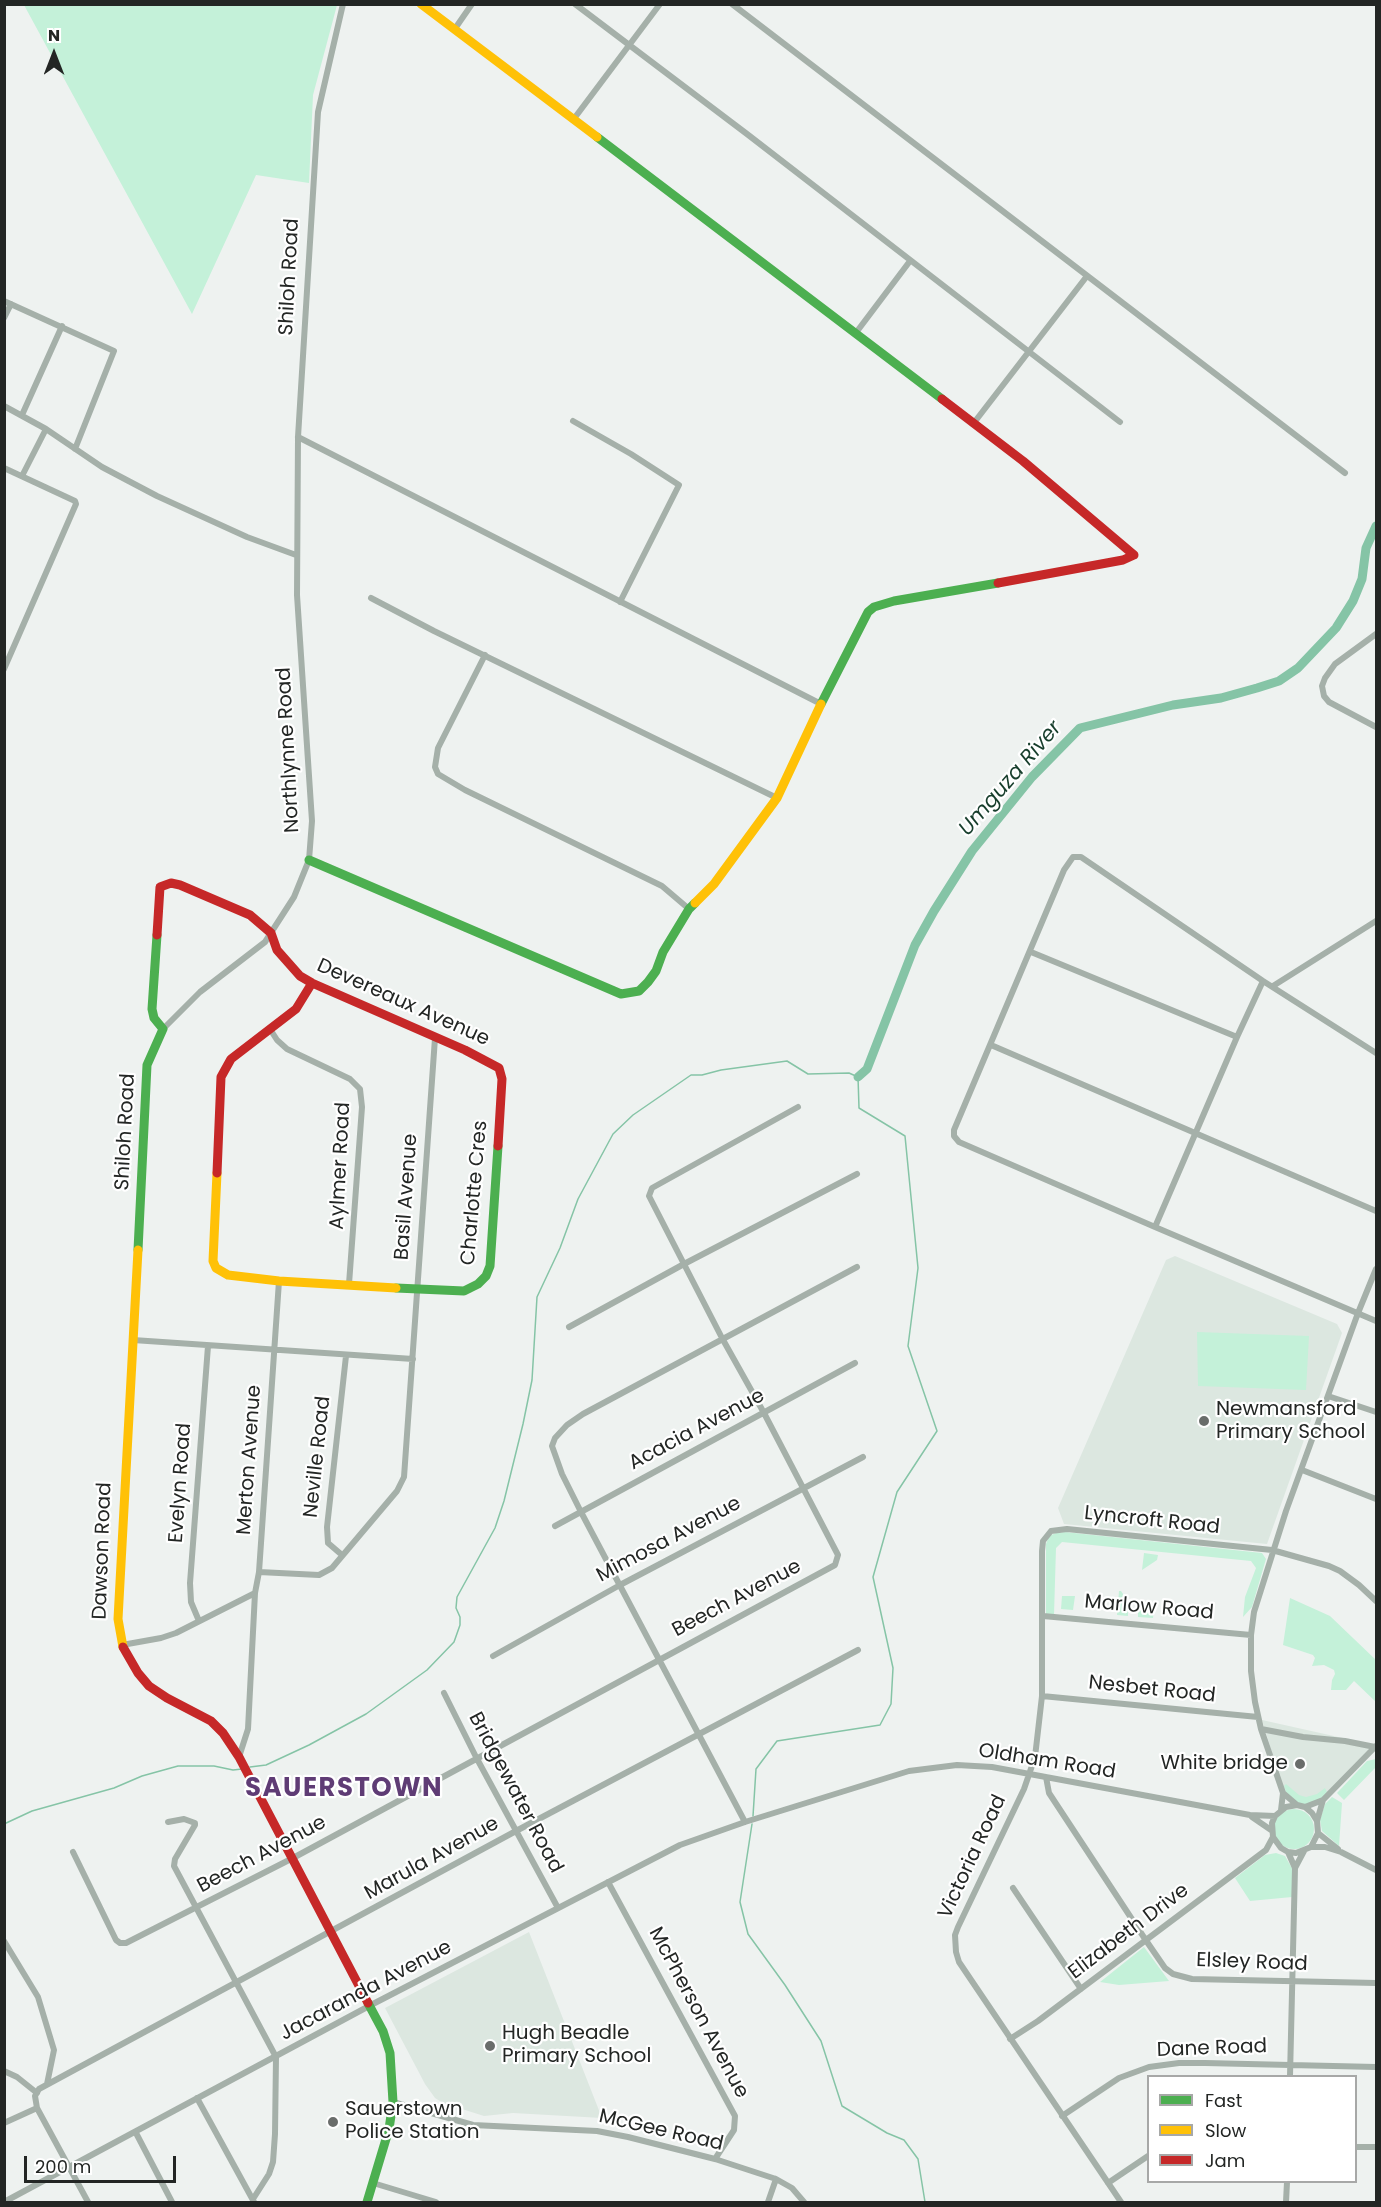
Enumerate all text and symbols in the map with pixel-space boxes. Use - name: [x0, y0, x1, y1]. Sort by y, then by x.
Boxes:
- north arrow: [24, 24, 84, 84]
- text: N: [48, 24, 60, 47]
- street label: Shiloh Road: [275, 218, 305, 336]
- street label: Northlynne Road: [273, 667, 305, 833]
- water label: Umguza River: [954, 716, 1068, 842]
- street label: Devereaux Avenue: [313, 954, 493, 1052]
- street label: Shiloh Road: [111, 1073, 141, 1191]
- street label: Aylmer Road: [326, 1102, 356, 1230]
- street label: Charlotte Cres: [457, 1120, 493, 1266]
- street label: Basil Avenue: [391, 1133, 423, 1261]
- street label: Merton Avenue: [233, 1384, 267, 1536]
- street label: Acacia Avenue: [625, 1384, 769, 1476]
- street label: Neville Road: [300, 1395, 336, 1519]
- place label: Newmansford Primary School: [1216, 1398, 1365, 1445]
- marker: Newmansford Primary School: [1197, 1414, 1211, 1428]
- street label: Evelyn Road: [165, 1422, 197, 1544]
- street label: Dawson Road: [89, 1482, 117, 1620]
- street label: Mimosa Avenue: [593, 1492, 745, 1588]
- street label: Lyncroft Road: [1083, 1502, 1221, 1540]
- street label: Beech Avenue: [668, 1555, 806, 1643]
- street label: Marlow Road: [1083, 1590, 1215, 1626]
- street label: Nesbet Road: [1087, 1671, 1217, 1709]
- street label: Bridgewater Road: [463, 1709, 567, 1877]
- street label: Oldham Road: [977, 1739, 1117, 1785]
- place label: White bridge: [1160, 1752, 1288, 1776]
- marker: White bridge: [1293, 1757, 1307, 1771]
- district label: SAUERSTOWN: [245, 1773, 443, 1805]
- street label: Victoria Road: [934, 1791, 1012, 1923]
- street label: Beech Avenue: [193, 1811, 331, 1899]
- street label: Marula Avenue: [361, 1812, 503, 1906]
- street label: Elizabeth Drive: [1064, 1879, 1194, 1985]
- street label: McPherson Avenue: [643, 1923, 753, 2103]
- street label: Jacaranda Avenue: [276, 1936, 456, 2046]
- street label: Elsley Road: [1196, 1949, 1308, 1977]
- place label: Hugh Beadle Primary School: [502, 2022, 651, 2069]
- street label: Dane Road: [1157, 2035, 1267, 2063]
- marker: Hugh Beadle Primary School: [483, 2039, 497, 2053]
- legend: [1147, 2075, 1357, 2183]
- text: Fast: [1205, 2088, 1242, 2113]
- place label: Sauerstown Police Station: [345, 2098, 479, 2145]
- street label: McGee Road: [596, 2105, 726, 2157]
- marker: Sauerstown Police Station: [326, 2115, 340, 2129]
- text: Slow: [1205, 2118, 1246, 2143]
- scale bar: [27, 2144, 178, 2182]
- text: Jam: [1205, 2148, 1245, 2173]
- text: 200 m: [35, 2154, 91, 2179]

